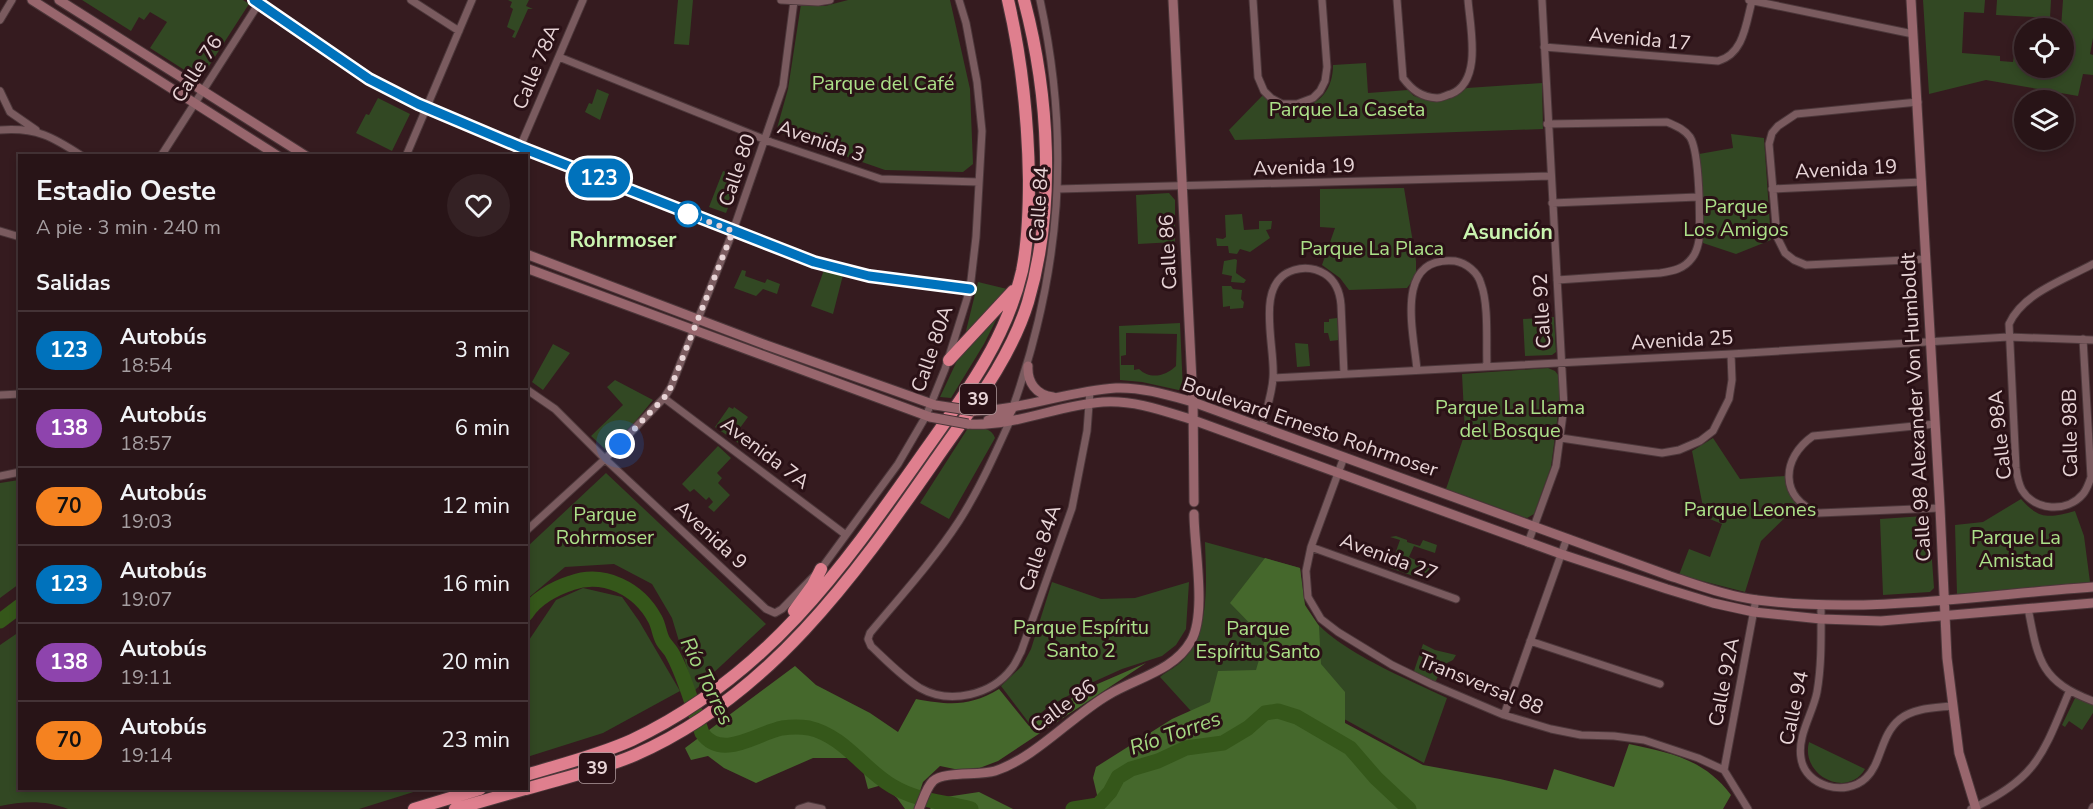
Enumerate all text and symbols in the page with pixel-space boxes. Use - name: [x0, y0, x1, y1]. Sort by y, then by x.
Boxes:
- map controls: [2014, 18, 2074, 150]
- button: locate: [2014, 18, 2074, 78]
- street label: Calle 78A: [506, 20, 566, 114]
- street label: Avenida 17: [1588, 21, 1692, 57]
- street label: Calle 76: [165, 30, 229, 108]
- park label: Parque del Café: [812, 70, 954, 97]
- button: layers: [2014, 90, 2074, 150]
- park label: Parque La Caseta: [1269, 96, 1425, 123]
- street label: Avenida 3: [774, 114, 868, 168]
- street label: Calle 80: [712, 130, 762, 210]
- street label: Avenida 19: [1252, 152, 1356, 182]
- street label: Avenida 19: [1794, 153, 1898, 185]
- line badge: 123: [564, 158, 634, 198]
- text: 123: [580, 164, 618, 192]
- street label: Calle 84: [1023, 166, 1055, 242]
- text: Estadio Oeste: [36, 172, 216, 210]
- button: heart: [447, 174, 510, 237]
- park label: Parque Los Amigos: [1683, 193, 1789, 243]
- unlabelled marker: [675, 201, 701, 227]
- text: A pie · 3 min · 240 m: [36, 214, 221, 241]
- street label: Calle 86: [1153, 214, 1183, 290]
- district label: Asunción: [1463, 218, 1553, 246]
- district label: Rohrmoser: [569, 226, 677, 254]
- park label: Parque La Placa: [1300, 235, 1444, 262]
- street label: Calle 98 Alexander Von Humboldt: [1894, 251, 1938, 562]
- text: Salidas: [36, 268, 111, 298]
- street label: Calle 92: [1527, 273, 1557, 349]
- street label: Calle 80A: [905, 302, 960, 396]
- text: Autobús: [120, 322, 207, 352]
- street label: Avenida 25: [1630, 324, 1734, 356]
- text: 3 min: [455, 335, 510, 365]
- text: 123: [50, 336, 88, 364]
- text: 18:54: [120, 352, 173, 379]
- street label: Boulevard Ernesto Rohrmoser: [1179, 370, 1441, 484]
- road number: 39: [960, 384, 996, 414]
- street label: Calle 98B: [2056, 388, 2084, 478]
- street label: Calle 98A: [1982, 389, 2018, 481]
- park label: Parque La Llama del Bosque: [1435, 394, 1585, 444]
- text: Autobús: [120, 400, 207, 430]
- street label: Avenida 7A: [715, 411, 815, 496]
- text: 6 min: [455, 413, 510, 443]
- text: 138: [50, 414, 88, 442]
- your location: [605, 429, 635, 459]
- text: 18:57: [120, 430, 173, 457]
- text: Autobús: [120, 478, 207, 508]
- text: 12 min: [442, 491, 510, 521]
- text: 70: [56, 492, 82, 520]
- street label: Avenida 9: [669, 494, 753, 576]
- park label: Parque Leones: [1684, 496, 1816, 523]
- park label: Parque Rohrmoser: [556, 501, 654, 551]
- street label: Calle 84A: [1013, 501, 1068, 595]
- text: 19:03: [120, 508, 173, 535]
- park label: Parque La Amistad: [1971, 524, 2061, 574]
- street label: Avenida 27: [1336, 527, 1442, 587]
- text: Autobús: [120, 556, 207, 586]
- text: 16 min: [442, 569, 510, 599]
- text: 123: [50, 570, 88, 598]
- text: 19:07: [120, 586, 173, 613]
- park label: Parque Espíritu Santo 2: [1013, 614, 1149, 664]
- park label: Parque Espíritu Santo: [1196, 615, 1320, 665]
- water label: Río Torres: [674, 632, 740, 730]
- text: Autobús: [120, 634, 207, 664]
- street label: Calle 92A: [1702, 635, 1746, 729]
- text: 20 min: [442, 647, 510, 677]
- street label: Transversal 88: [1415, 647, 1547, 721]
- text: 138: [50, 648, 88, 676]
- text: 19:11: [120, 664, 173, 691]
- street label: Calle 94: [1773, 668, 1815, 748]
- street label: Calle 86: [1025, 673, 1101, 739]
- water label: Río Torres: [1126, 704, 1224, 762]
- text: Autobús: [120, 712, 207, 742]
- text: 23 min: [442, 725, 510, 755]
- text: 70: [56, 726, 82, 754]
- text: 19:14: [120, 742, 173, 769]
- road number: 39: [579, 753, 615, 783]

